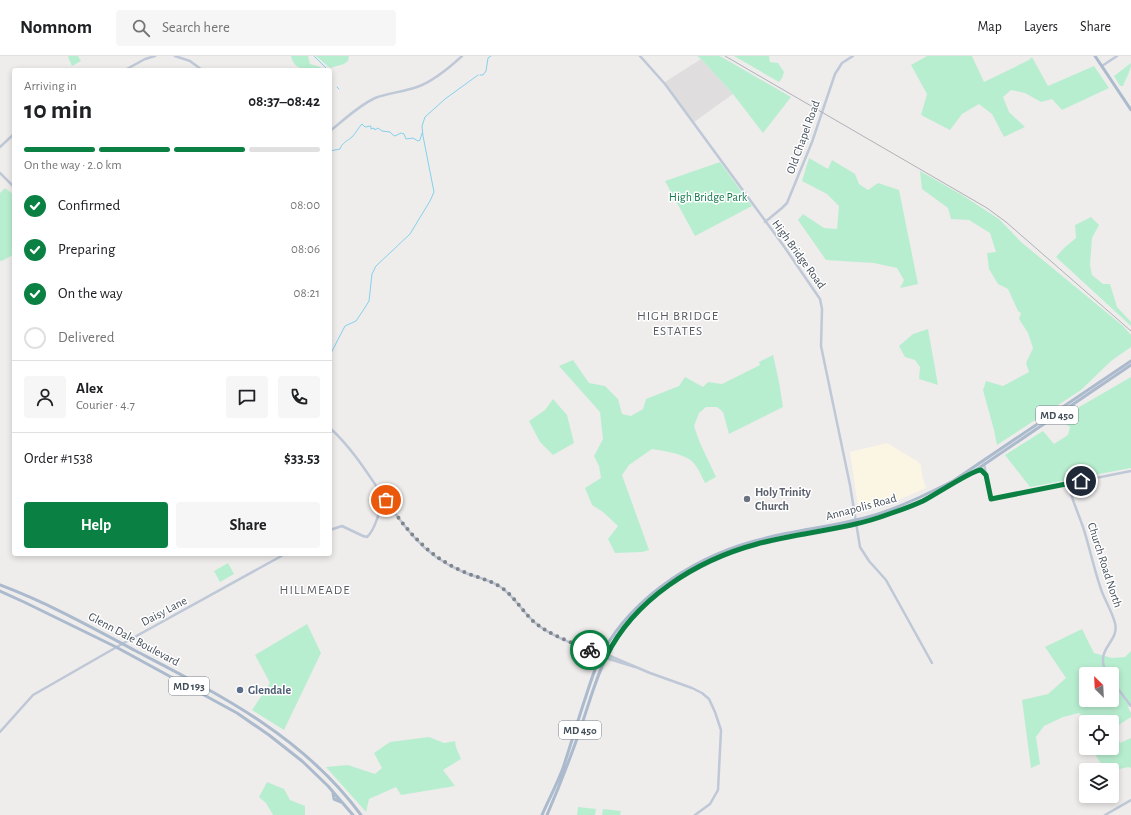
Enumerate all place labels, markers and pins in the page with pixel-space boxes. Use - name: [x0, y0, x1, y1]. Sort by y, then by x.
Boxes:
- pin: [1064, 464, 1098, 498]
- pin: [369, 483, 403, 517]
- place label: Holy Trinity Church: [755, 486, 812, 512]
- marker: Holy Trinity Church: [742, 494, 752, 504]
- place label: Glendale: [248, 684, 291, 696]
- marker: Glendale: [235, 685, 245, 695]

